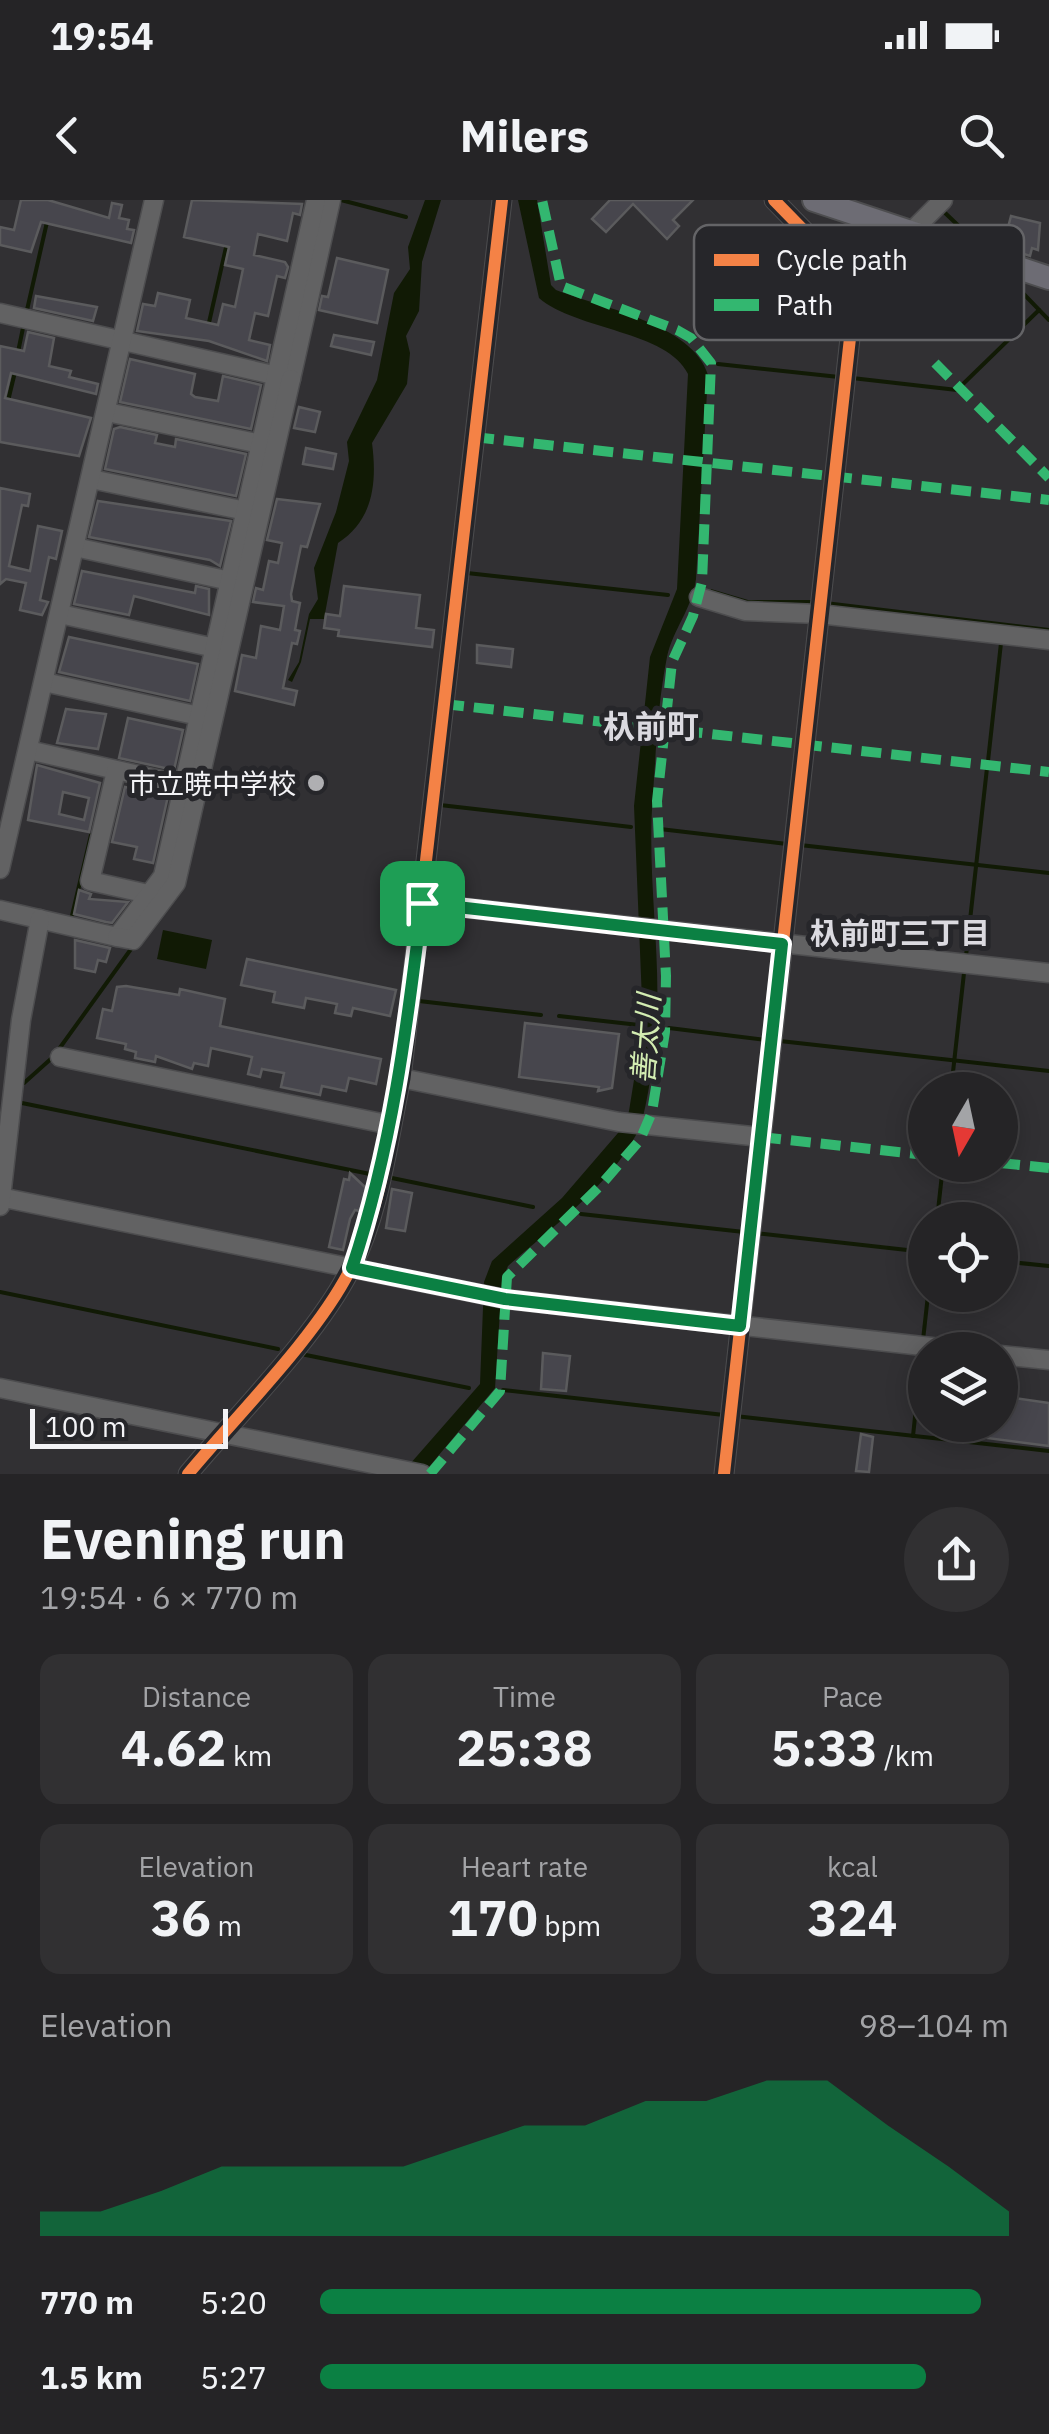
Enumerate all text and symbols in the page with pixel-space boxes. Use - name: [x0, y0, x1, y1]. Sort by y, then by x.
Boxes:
- text: 19:54: [50, 11, 154, 60]
- text: Milers: [460, 106, 589, 164]
- icon: back: [40, 108, 95, 163]
- icon: search: [954, 108, 1009, 163]
- legend: [694, 225, 1024, 340]
- text: Cycle path: [776, 241, 908, 278]
- text: Path: [776, 286, 833, 323]
- district label: 杁前町: [603, 705, 699, 747]
- place label: 市立暁中学校: [128, 765, 296, 802]
- marker: 市立暁中学校: [305, 772, 327, 794]
- pin: [380, 861, 465, 946]
- icon: arrive: [395, 876, 450, 931]
- district label: 杁前町三丁目: [810, 913, 990, 952]
- water label: 善太川: [622, 990, 668, 1085]
- north arrow: [908, 1072, 1018, 1182]
- map controls: [908, 1072, 1018, 1442]
- button: locate: [908, 1202, 1018, 1312]
- button: layers: [908, 1332, 1018, 1442]
- scale bar: [30, 1404, 228, 1448]
- text: 100 m: [45, 1408, 126, 1445]
- text: Evening run: [40, 1503, 346, 1574]
- button: share: [904, 1507, 1009, 1612]
- text: 19:54 · 6 × 770 m: [40, 1576, 298, 1618]
- text: Distance: [142, 1678, 251, 1715]
- text: Time: [493, 1678, 556, 1715]
- text: Pace: [822, 1678, 883, 1715]
- text: 4.62: [121, 1715, 226, 1780]
- text: 25:38: [456, 1715, 593, 1780]
- text: 5:33: [771, 1715, 877, 1780]
- text: km: [226, 1737, 272, 1774]
- text: /km: [877, 1737, 934, 1774]
- text: Elevation: [139, 1848, 254, 1885]
- text: Heart rate: [461, 1848, 588, 1885]
- text: kcal: [827, 1848, 878, 1885]
- text: 36: [151, 1885, 211, 1950]
- text: 170: [448, 1885, 538, 1950]
- text: 324: [808, 1885, 898, 1950]
- text: m: [211, 1907, 242, 1944]
- text: bpm: [538, 1907, 601, 1944]
- text: Elevation: [40, 2004, 173, 2046]
- text: 98–104 m: [859, 2004, 1009, 2046]
- text: 770 m: [40, 2281, 134, 2323]
- text: 5:20: [200, 2281, 267, 2323]
- text: 1.5 km: [40, 2356, 143, 2398]
- text: 5:27: [200, 2356, 267, 2398]

